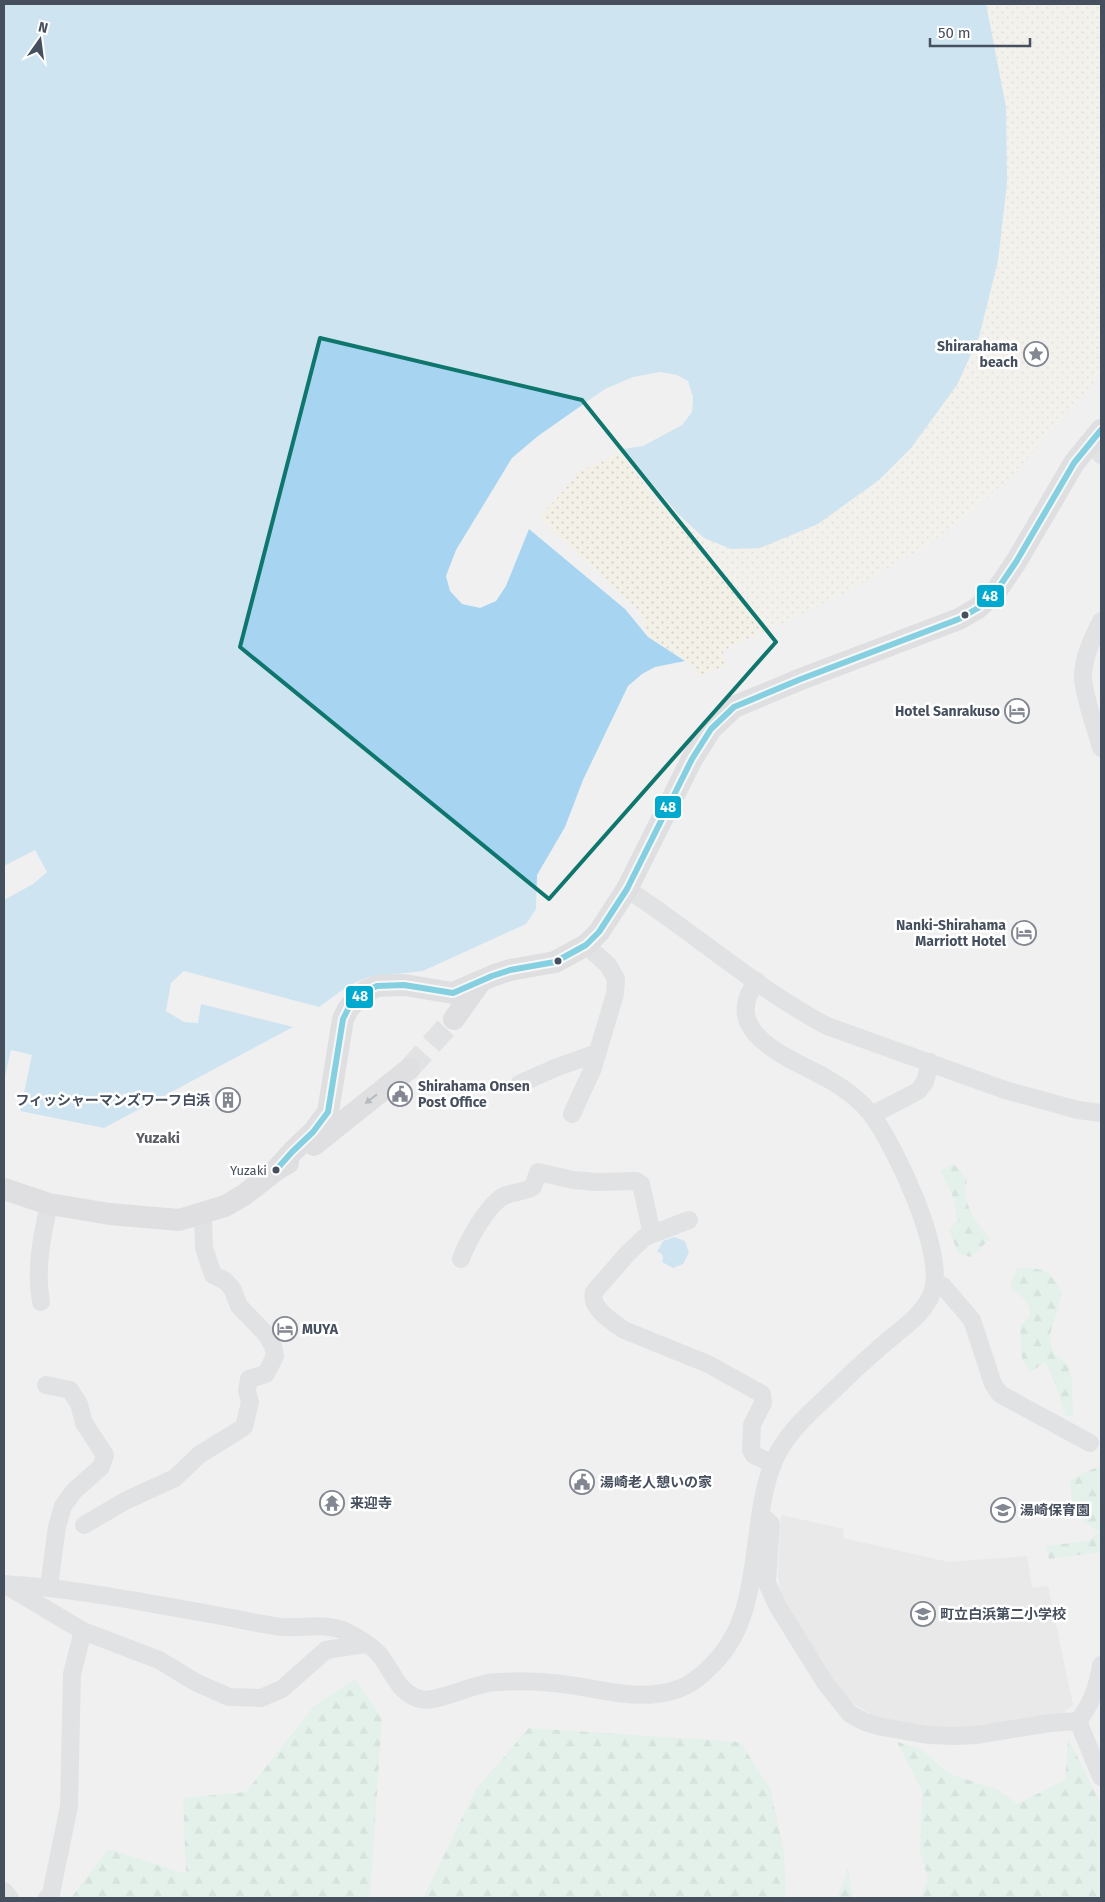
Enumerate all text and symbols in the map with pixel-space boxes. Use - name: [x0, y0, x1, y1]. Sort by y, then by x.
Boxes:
- north arrow: [15, 15, 65, 65]
- scale bar: [930, 15, 1030, 47]
- text: N: [36, 18, 50, 37]
- text: 50 m: [938, 24, 971, 42]
- place label: Shirarahama beach: [937, 338, 1018, 371]
- place icon: Shirarahama beach: [1023, 341, 1049, 367]
- line badge: 48: [976, 584, 1005, 608]
- text: 48: [982, 588, 998, 605]
- unlabelled marker: [960, 610, 970, 620]
- hotel icon: Hotel Sanrakuso: [1004, 698, 1030, 724]
- place label: Hotel Sanrakuso: [895, 703, 1000, 720]
- line badge: 48: [654, 795, 682, 819]
- text: 48: [660, 799, 676, 816]
- place label: Nanki-Shirahama Marriott Hotel: [896, 917, 1007, 950]
- hotel icon: Nanki-Shirahama Marriott Hotel: [1011, 920, 1037, 946]
- unlabelled marker: [553, 956, 563, 966]
- line badge: 48: [345, 985, 374, 1009]
- text: 48: [352, 988, 368, 1005]
- place label: Shirahama Onsen Post Office: [418, 1078, 530, 1111]
- public building icon: Shirahama Onsen Post Office: [387, 1081, 413, 1107]
- building icon: フィッシャーマンズワーフ白浜: [215, 1087, 241, 1113]
- place label: フィッシャーマンズワーフ白浜: [15, 1092, 210, 1109]
- one-way arrow: [364, 1094, 378, 1104]
- district label: Yuzaki: [135, 1129, 180, 1147]
- place label: Yuzaki: [230, 1163, 267, 1178]
- marker: Yuzaki: [271, 1165, 281, 1175]
- hotel icon: MUYA: [272, 1316, 298, 1342]
- place label: MUYA: [302, 1321, 339, 1338]
- public building icon: 湯崎老人憩いの家: [569, 1469, 595, 1495]
- place label: 湯崎老人憩いの家: [600, 1474, 712, 1491]
- temple icon: 来迎寺: [319, 1490, 345, 1516]
- place label: 来迎寺: [350, 1495, 392, 1512]
- school or university icon: 湯崎保育園: [990, 1497, 1016, 1523]
- place label: 湯崎保育園: [1020, 1502, 1090, 1519]
- school or university icon: 町立白浜第二小学校: [910, 1601, 936, 1627]
- place label: 町立白浜第二小学校: [940, 1606, 1066, 1623]

